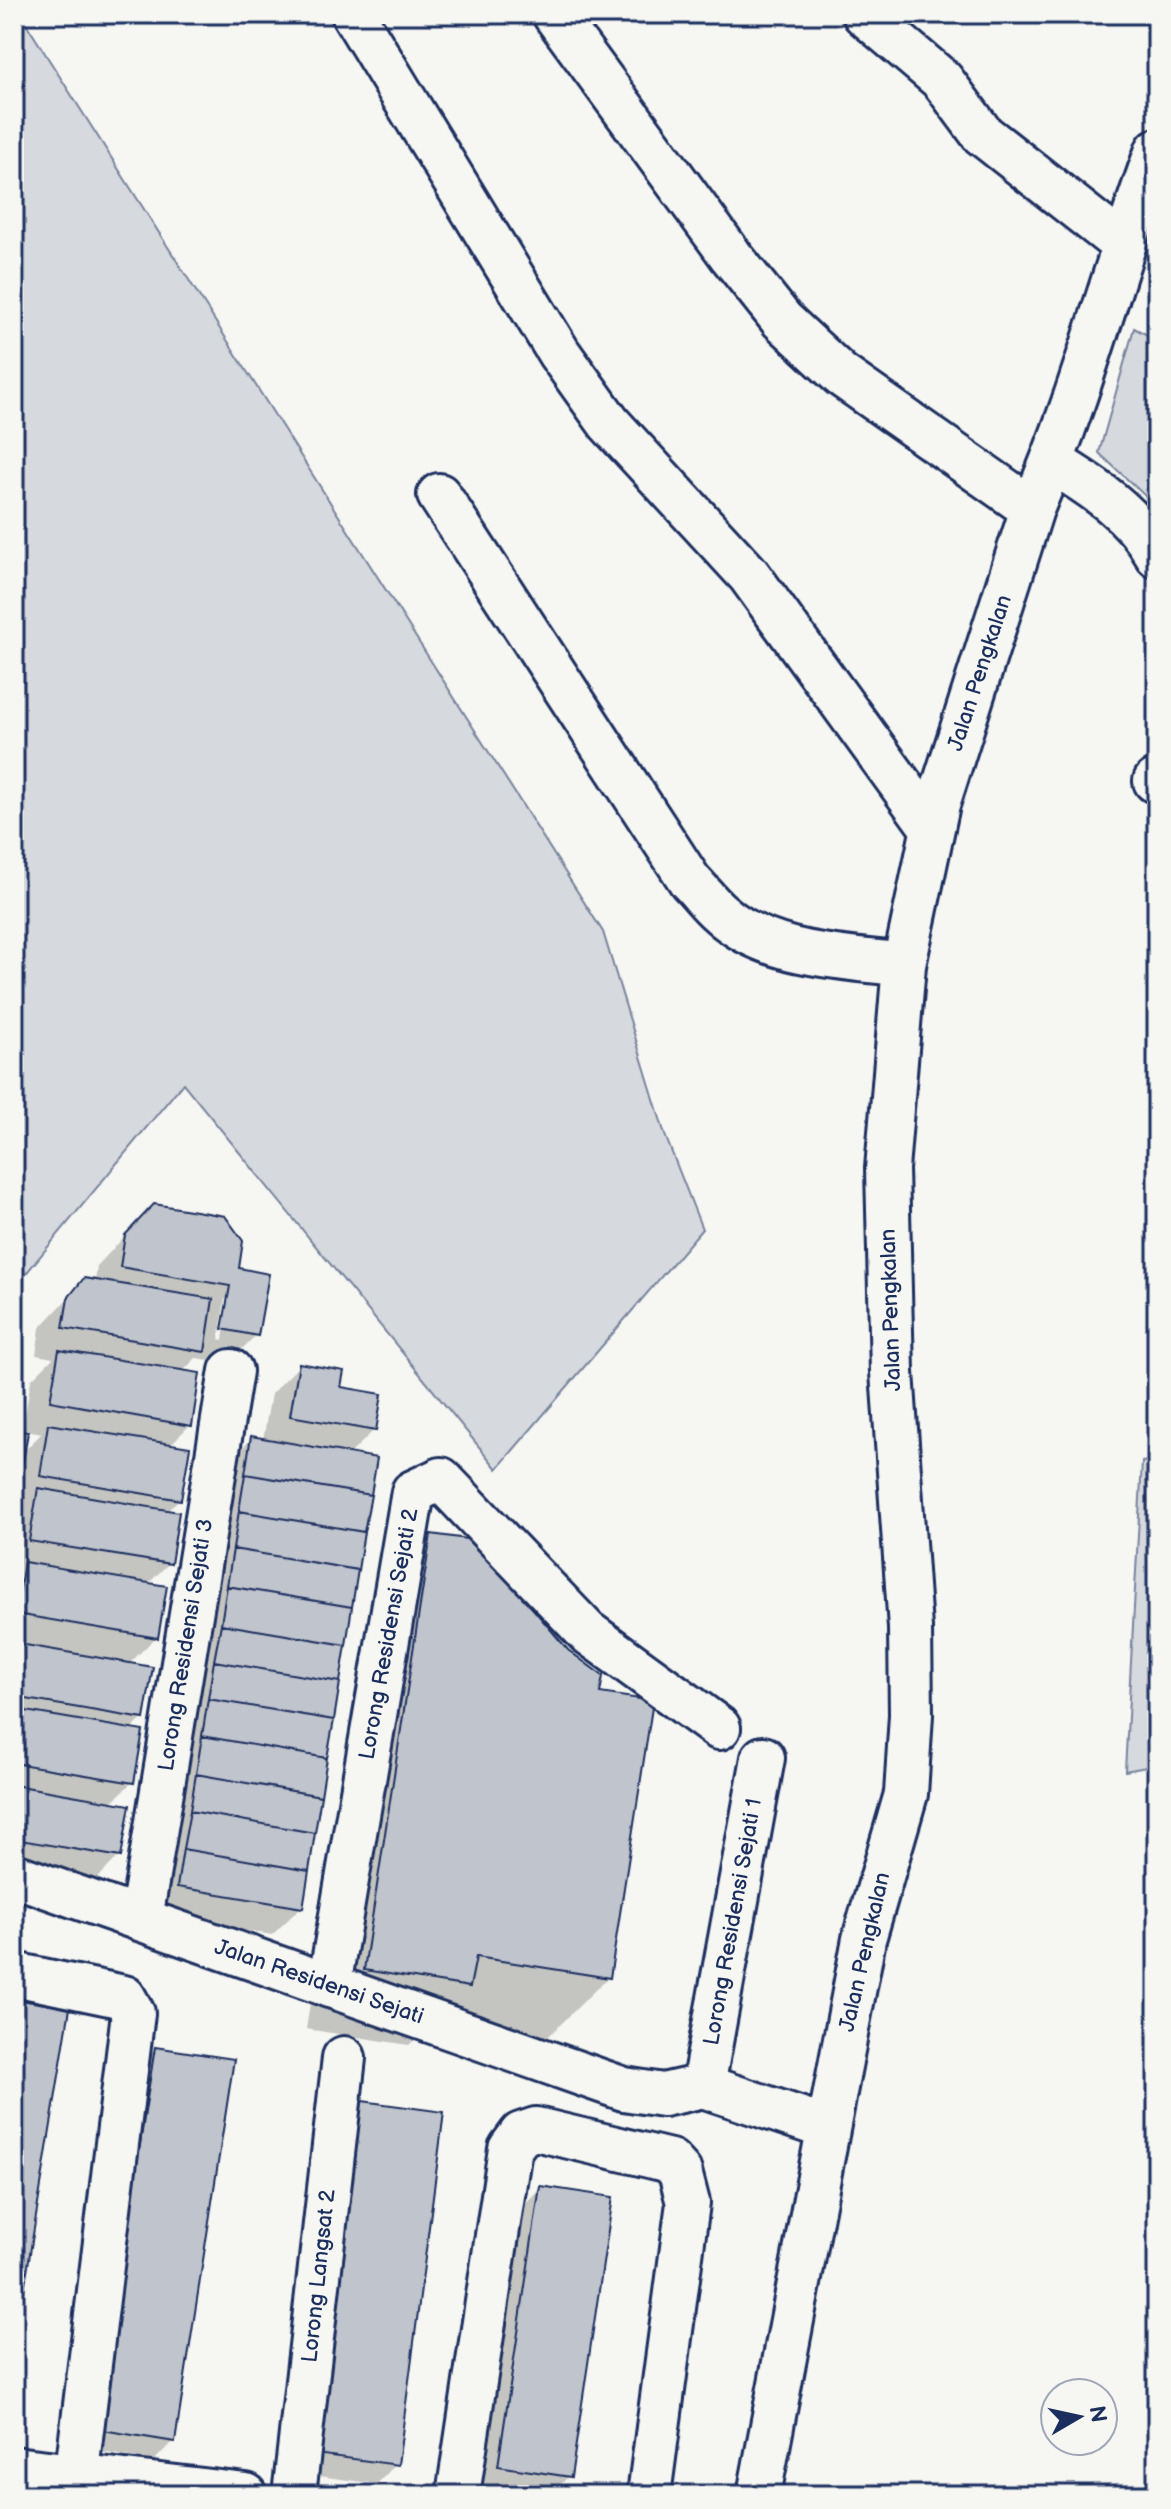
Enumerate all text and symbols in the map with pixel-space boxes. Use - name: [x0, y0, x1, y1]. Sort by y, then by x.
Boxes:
- street label: Jalan Pengkalan: [942, 591, 1018, 755]
- street label: Jalan Pengkalan: [875, 1228, 907, 1392]
- street label: Lorong Residensi Sejati 2: [354, 1506, 424, 1762]
- street label: Lorong Residensi Sejati 3: [153, 1517, 219, 1773]
- street label: Lorong Residensi Sejati 1: [698, 1796, 768, 2048]
- street label: Jalan Pengkalan: [834, 1870, 896, 2034]
- street label: Jalan Residensi Sejati: [211, 1934, 427, 2030]
- street label: Lorong Langsat 2: [296, 2188, 342, 2364]
- north arrow: [1039, 2377, 1119, 2457]
- text: N: [1083, 2404, 1112, 2424]

